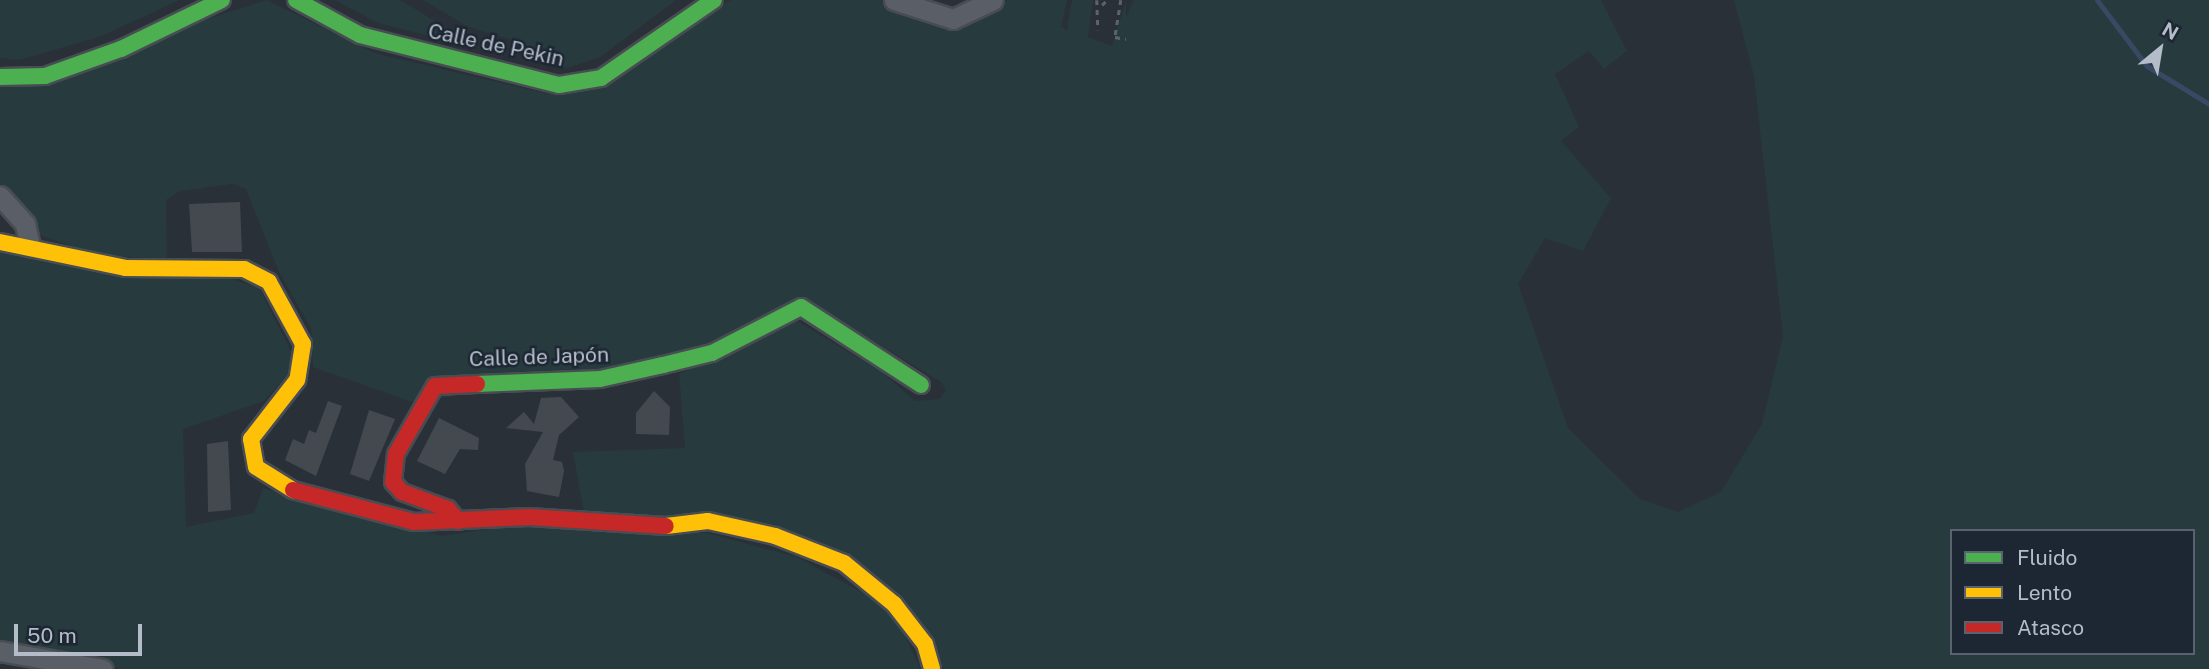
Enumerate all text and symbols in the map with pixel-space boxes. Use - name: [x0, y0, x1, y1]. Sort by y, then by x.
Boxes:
- north arrow: [2125, 14, 2195, 84]
- street label: Calle de Pekin: [426, 18, 566, 72]
- text: N: [2159, 18, 2182, 44]
- street label: Calle de Japón: [468, 342, 610, 372]
- legend: [1950, 529, 2195, 655]
- text: Fluido: [2017, 545, 2077, 570]
- text: Lento: [2017, 580, 2072, 605]
- scale bar: [18, 610, 145, 654]
- text: Atasco: [2017, 615, 2084, 640]
- text: 50 m: [27, 623, 77, 648]

